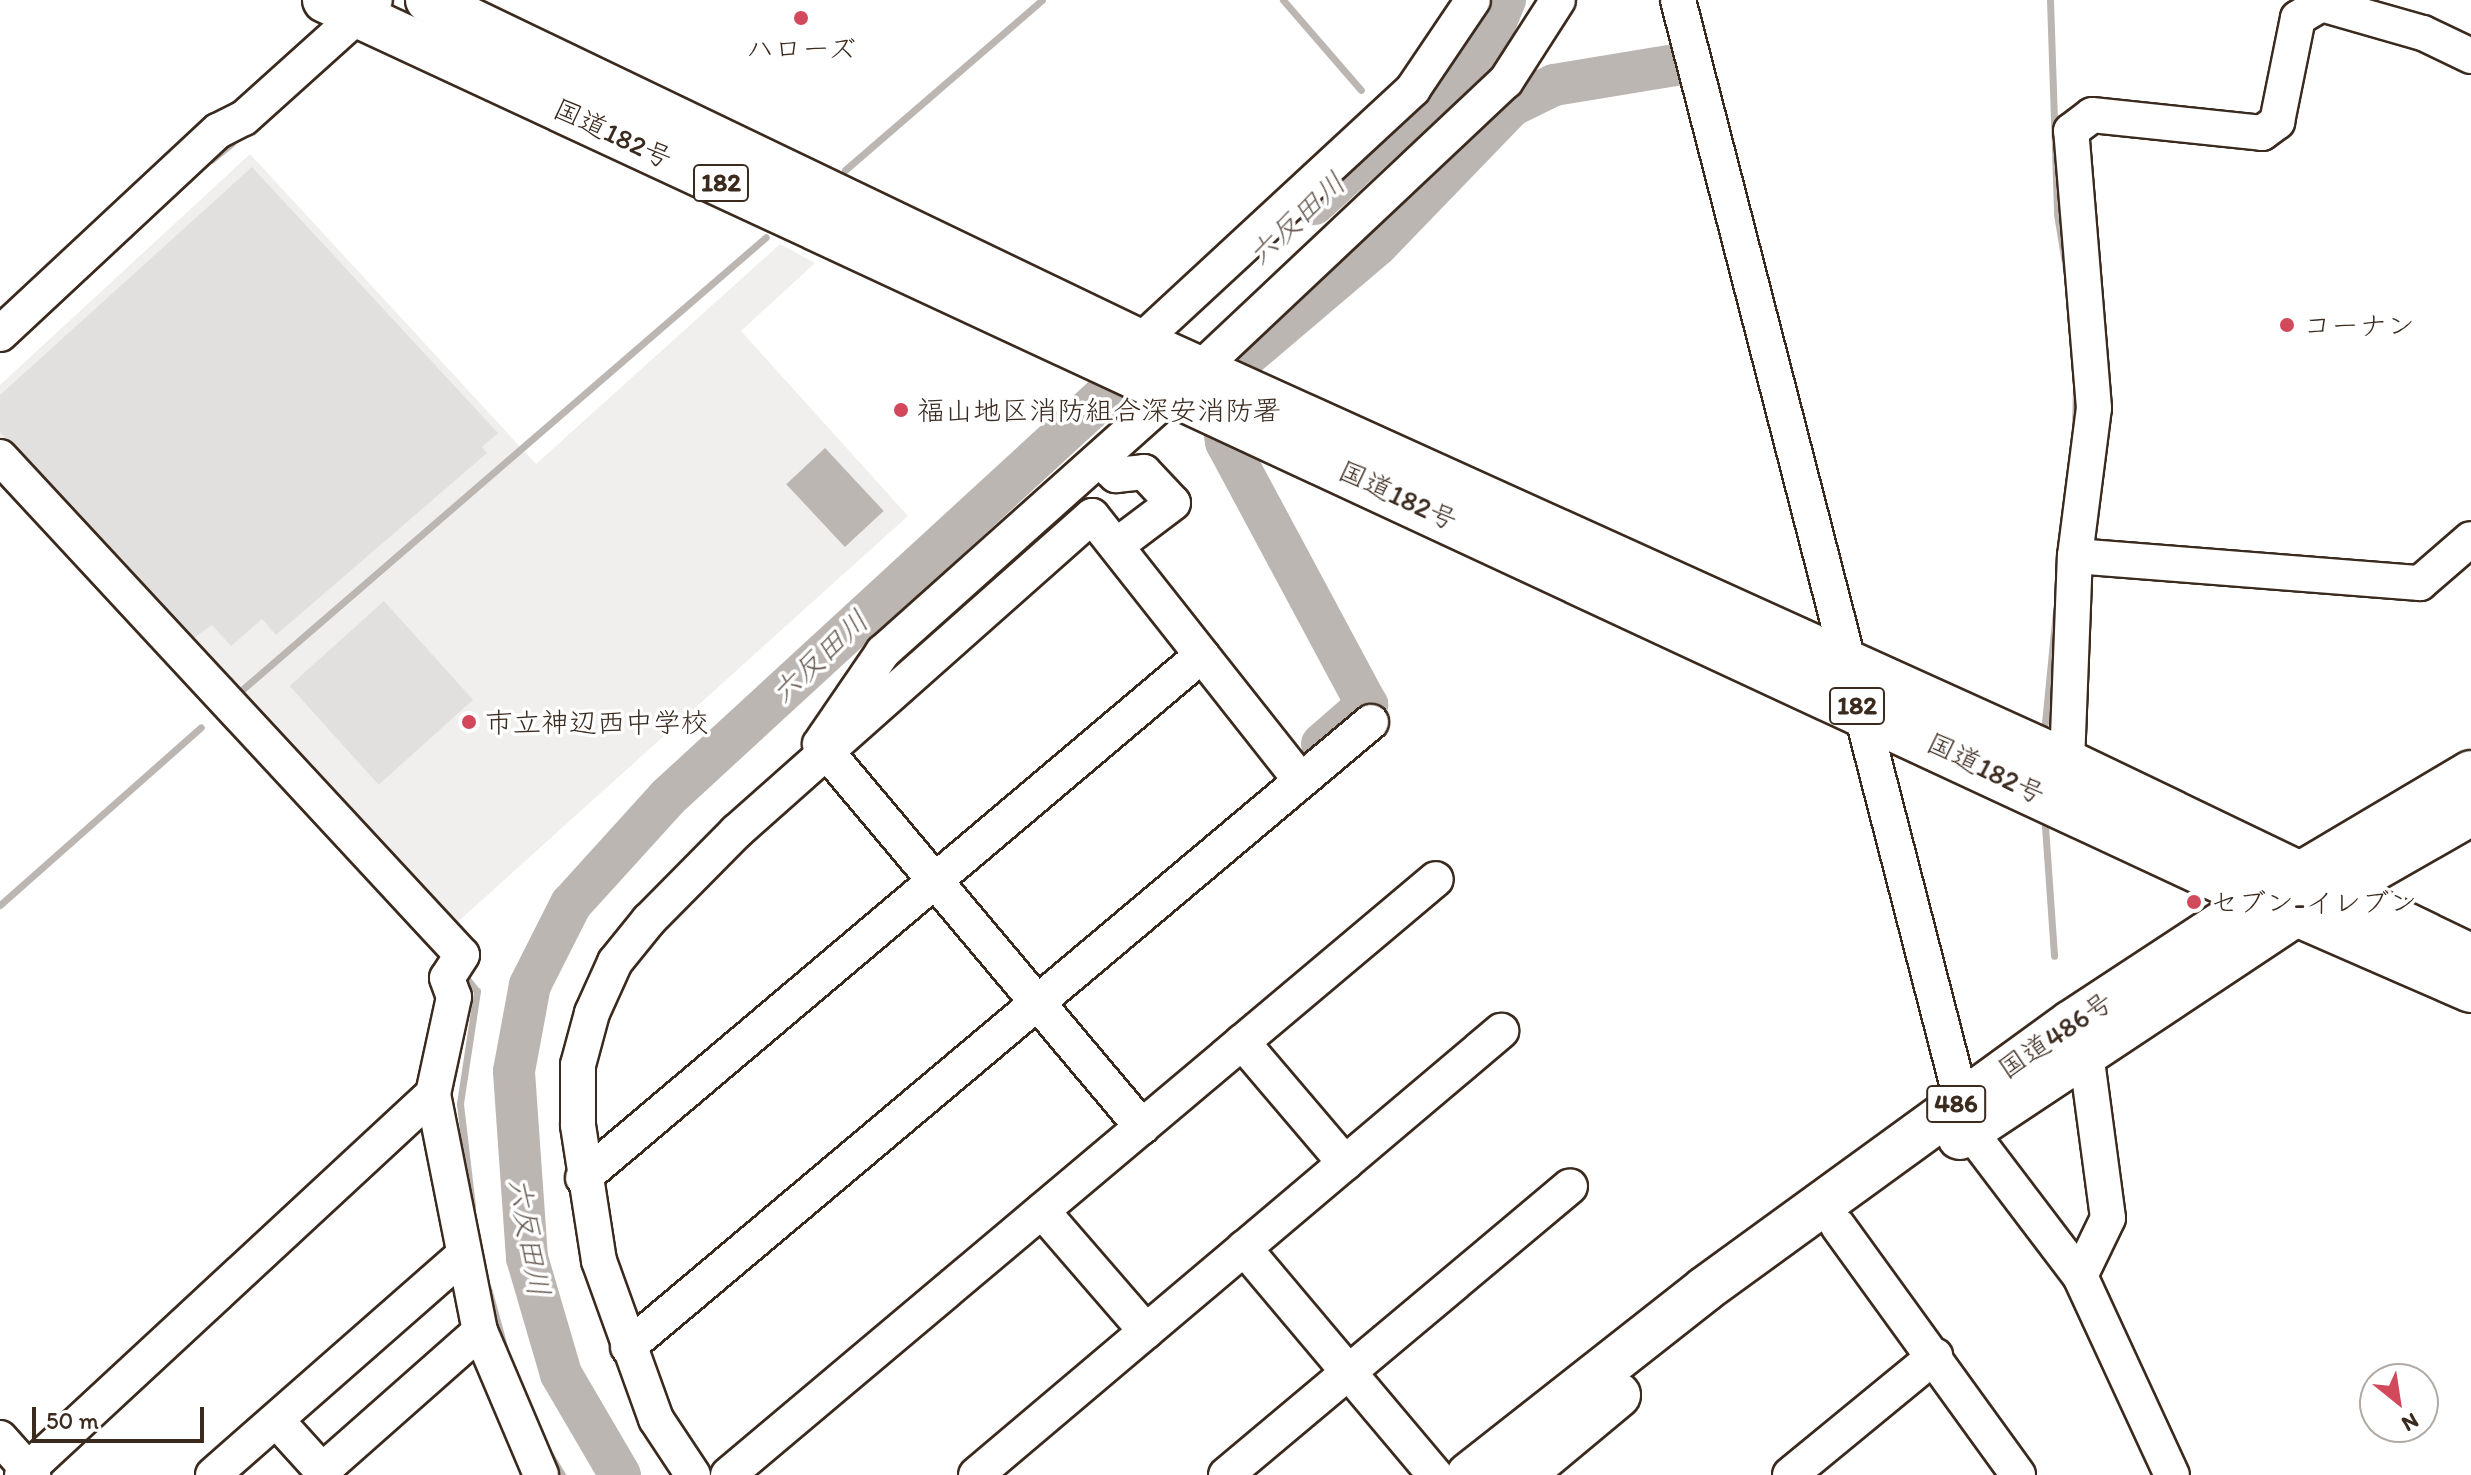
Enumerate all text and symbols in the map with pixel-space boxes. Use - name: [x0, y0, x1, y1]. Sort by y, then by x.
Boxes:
- marker: ハローズ: [792, 9, 810, 27]
- place label: ハローズ: [745, 31, 857, 65]
- street label: 国道182号: [548, 91, 678, 175]
- road number: 182: [693, 161, 749, 205]
- water label: 六反田川: [1241, 165, 1353, 273]
- place label: コーナン: [2303, 308, 2415, 342]
- marker: コーナン: [2278, 316, 2296, 334]
- place label: 福山地区消防組合深安消防署: [917, 393, 1281, 427]
- marker: 福山地区消防組合深安消防署: [892, 401, 910, 419]
- street label: 国道182号: [1333, 453, 1463, 537]
- water label: 六反田川: [764, 603, 876, 711]
- road number: 182: [1829, 684, 1885, 728]
- place label: 市立神辺西中学校: [485, 705, 709, 739]
- marker: 市立神辺西中学校: [460, 713, 478, 731]
- street label: 国道182号: [1922, 725, 2050, 811]
- place label: セブン-イレブン: [2210, 885, 2417, 919]
- marker: セブン-イレブン: [2185, 893, 2203, 911]
- street label: 国道486号: [1991, 984, 2119, 1086]
- road number: 486: [1926, 1082, 1986, 1126]
- water label: 六反田川: [501, 1175, 557, 1299]
- north arrow: [2359, 1363, 2439, 1443]
- scale bar: [36, 1391, 208, 1441]
- text: 50 m: [46, 1406, 99, 1435]
- text: N: [2397, 1407, 2423, 1438]

